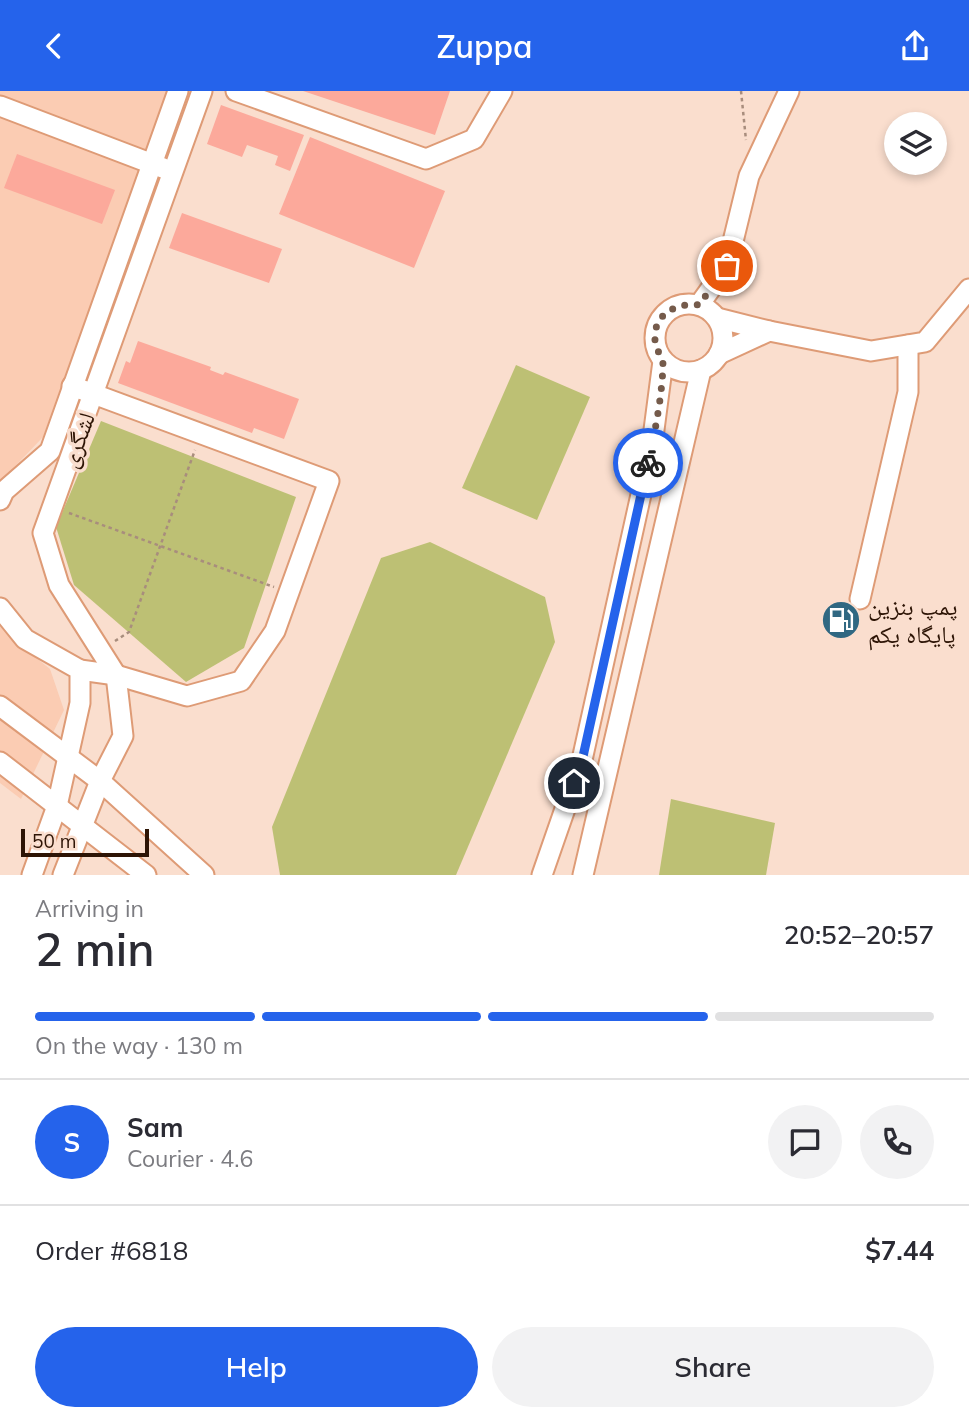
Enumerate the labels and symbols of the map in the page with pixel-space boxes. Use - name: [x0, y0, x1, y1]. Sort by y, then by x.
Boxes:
- pin: [697, 236, 757, 296]
- street label: لشگری: [53, 408, 101, 472]
- courier: [613, 428, 683, 498]
- place label: پمپ بنزين پايگاه يكم: [868, 591, 958, 651]
- fuel station icon: پمپ بنزين پايگاه يكم: [820, 599, 862, 641]
- pin: [544, 753, 604, 813]
- scale bar: [21, 826, 149, 858]

